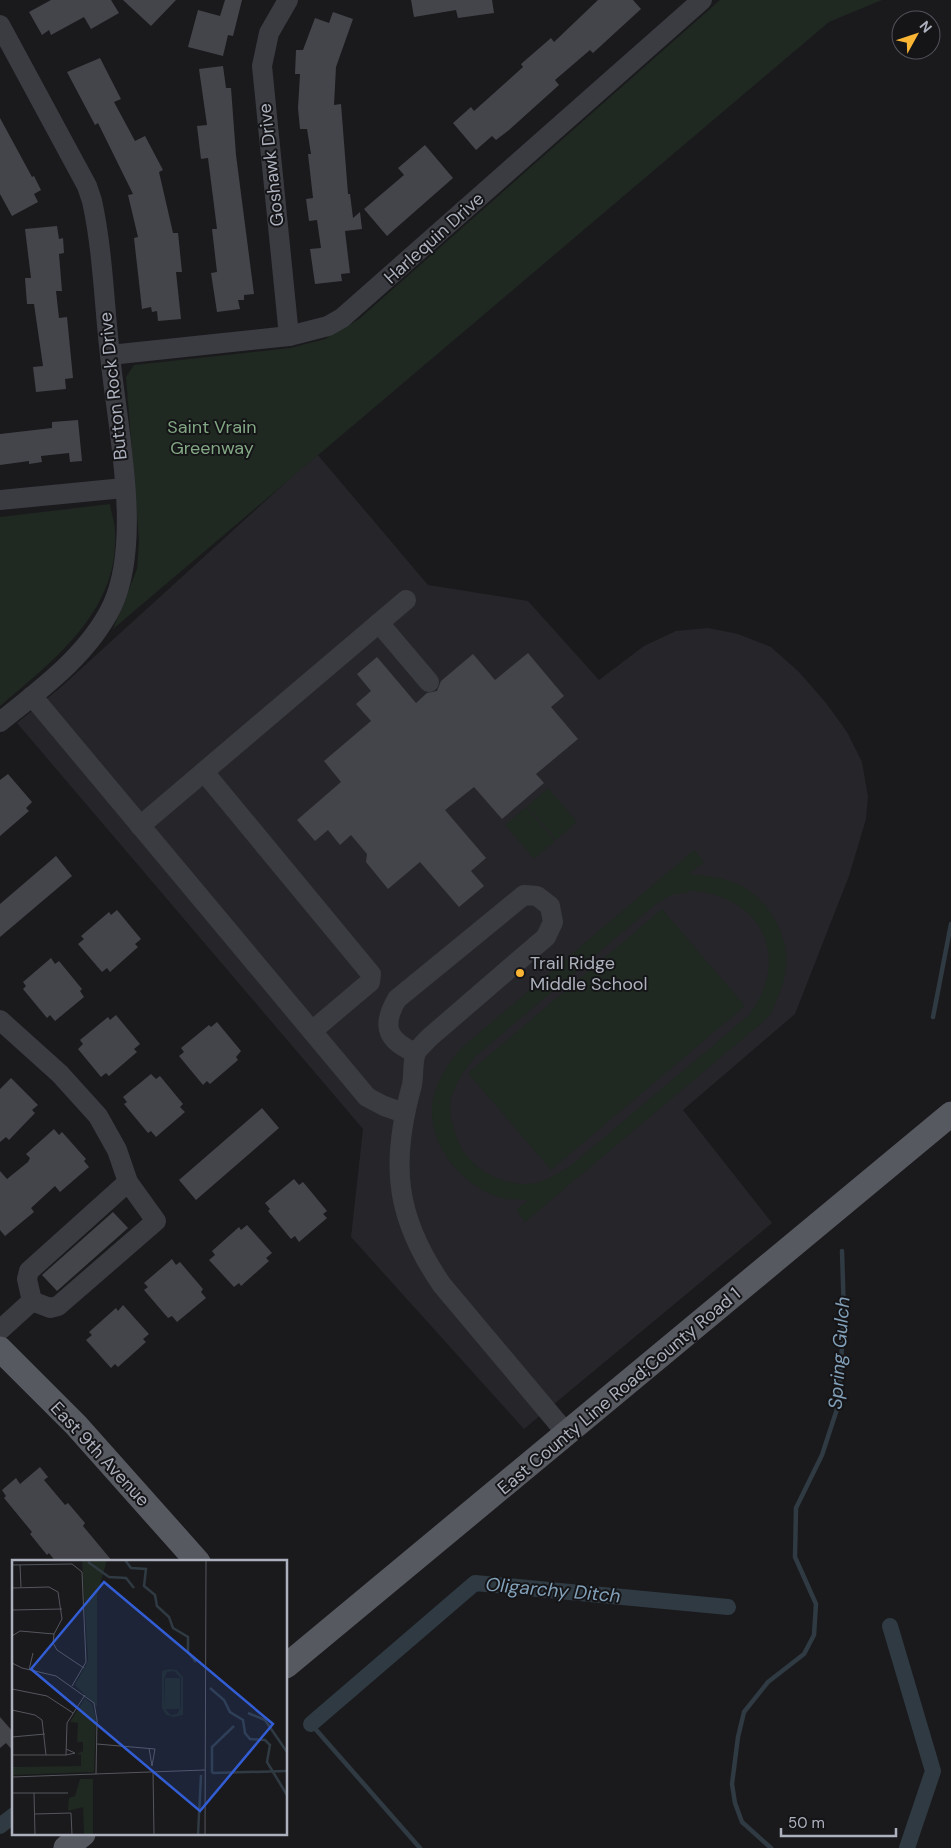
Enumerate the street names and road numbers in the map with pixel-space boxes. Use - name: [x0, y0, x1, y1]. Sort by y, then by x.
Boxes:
- street label: Goshawk Drive: [253, 102, 289, 228]
- street label: Harlequin Drive: [379, 187, 489, 289]
- street label: Button Rock Drive: [93, 311, 133, 461]
- street label: East County Line Road;County Road 1: [493, 1282, 745, 1500]
- street label: East 9th Avenue: [45, 1396, 155, 1512]

